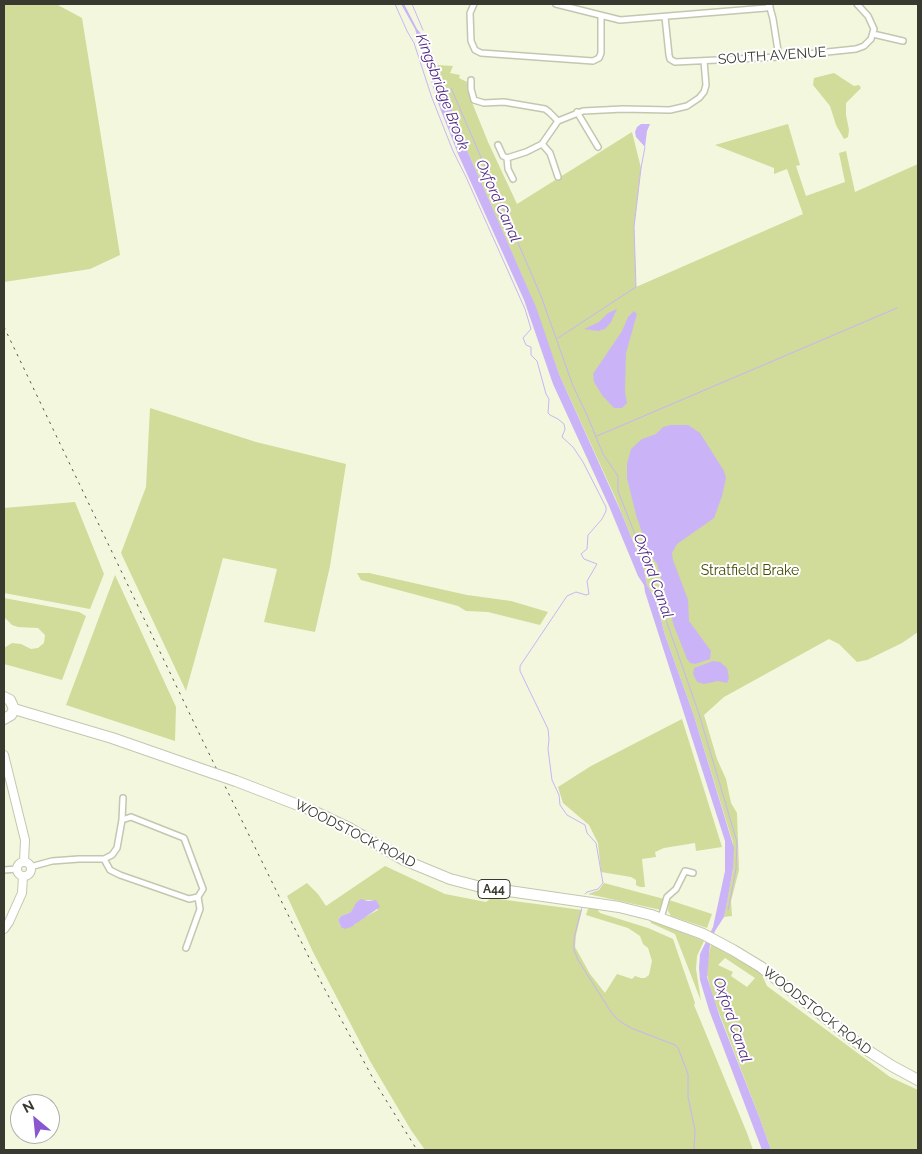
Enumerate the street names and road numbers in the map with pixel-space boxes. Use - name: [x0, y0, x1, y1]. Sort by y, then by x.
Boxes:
- street label: SOUTH AVENUE: [717, 44, 827, 68]
- street label: WOODSTOCK ROAD: [292, 796, 418, 872]
- road number: A44: [478, 880, 510, 899]
- street label: WOODSTOCK ROAD: [759, 963, 875, 1059]

